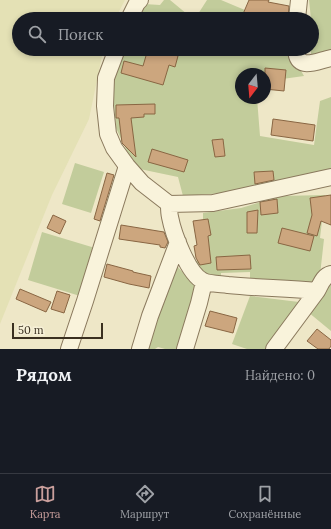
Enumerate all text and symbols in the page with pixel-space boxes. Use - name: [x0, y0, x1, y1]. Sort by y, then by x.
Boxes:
- search box: [12, 12, 319, 56]
- icon: search: [26, 23, 48, 45]
- text: Поиск: [58, 25, 103, 44]
- north arrow: [235, 68, 271, 104]
- scale bar: [12, 321, 103, 340]
- text: 50 m: [18, 323, 44, 337]
- text: Рядом: [16, 364, 72, 386]
- text: Найдено: 0: [245, 367, 315, 384]
- tab: Карта: [30, 483, 61, 521]
- tab: Маршрут: [120, 483, 169, 521]
- tab: Сохранённые: [228, 483, 301, 521]

